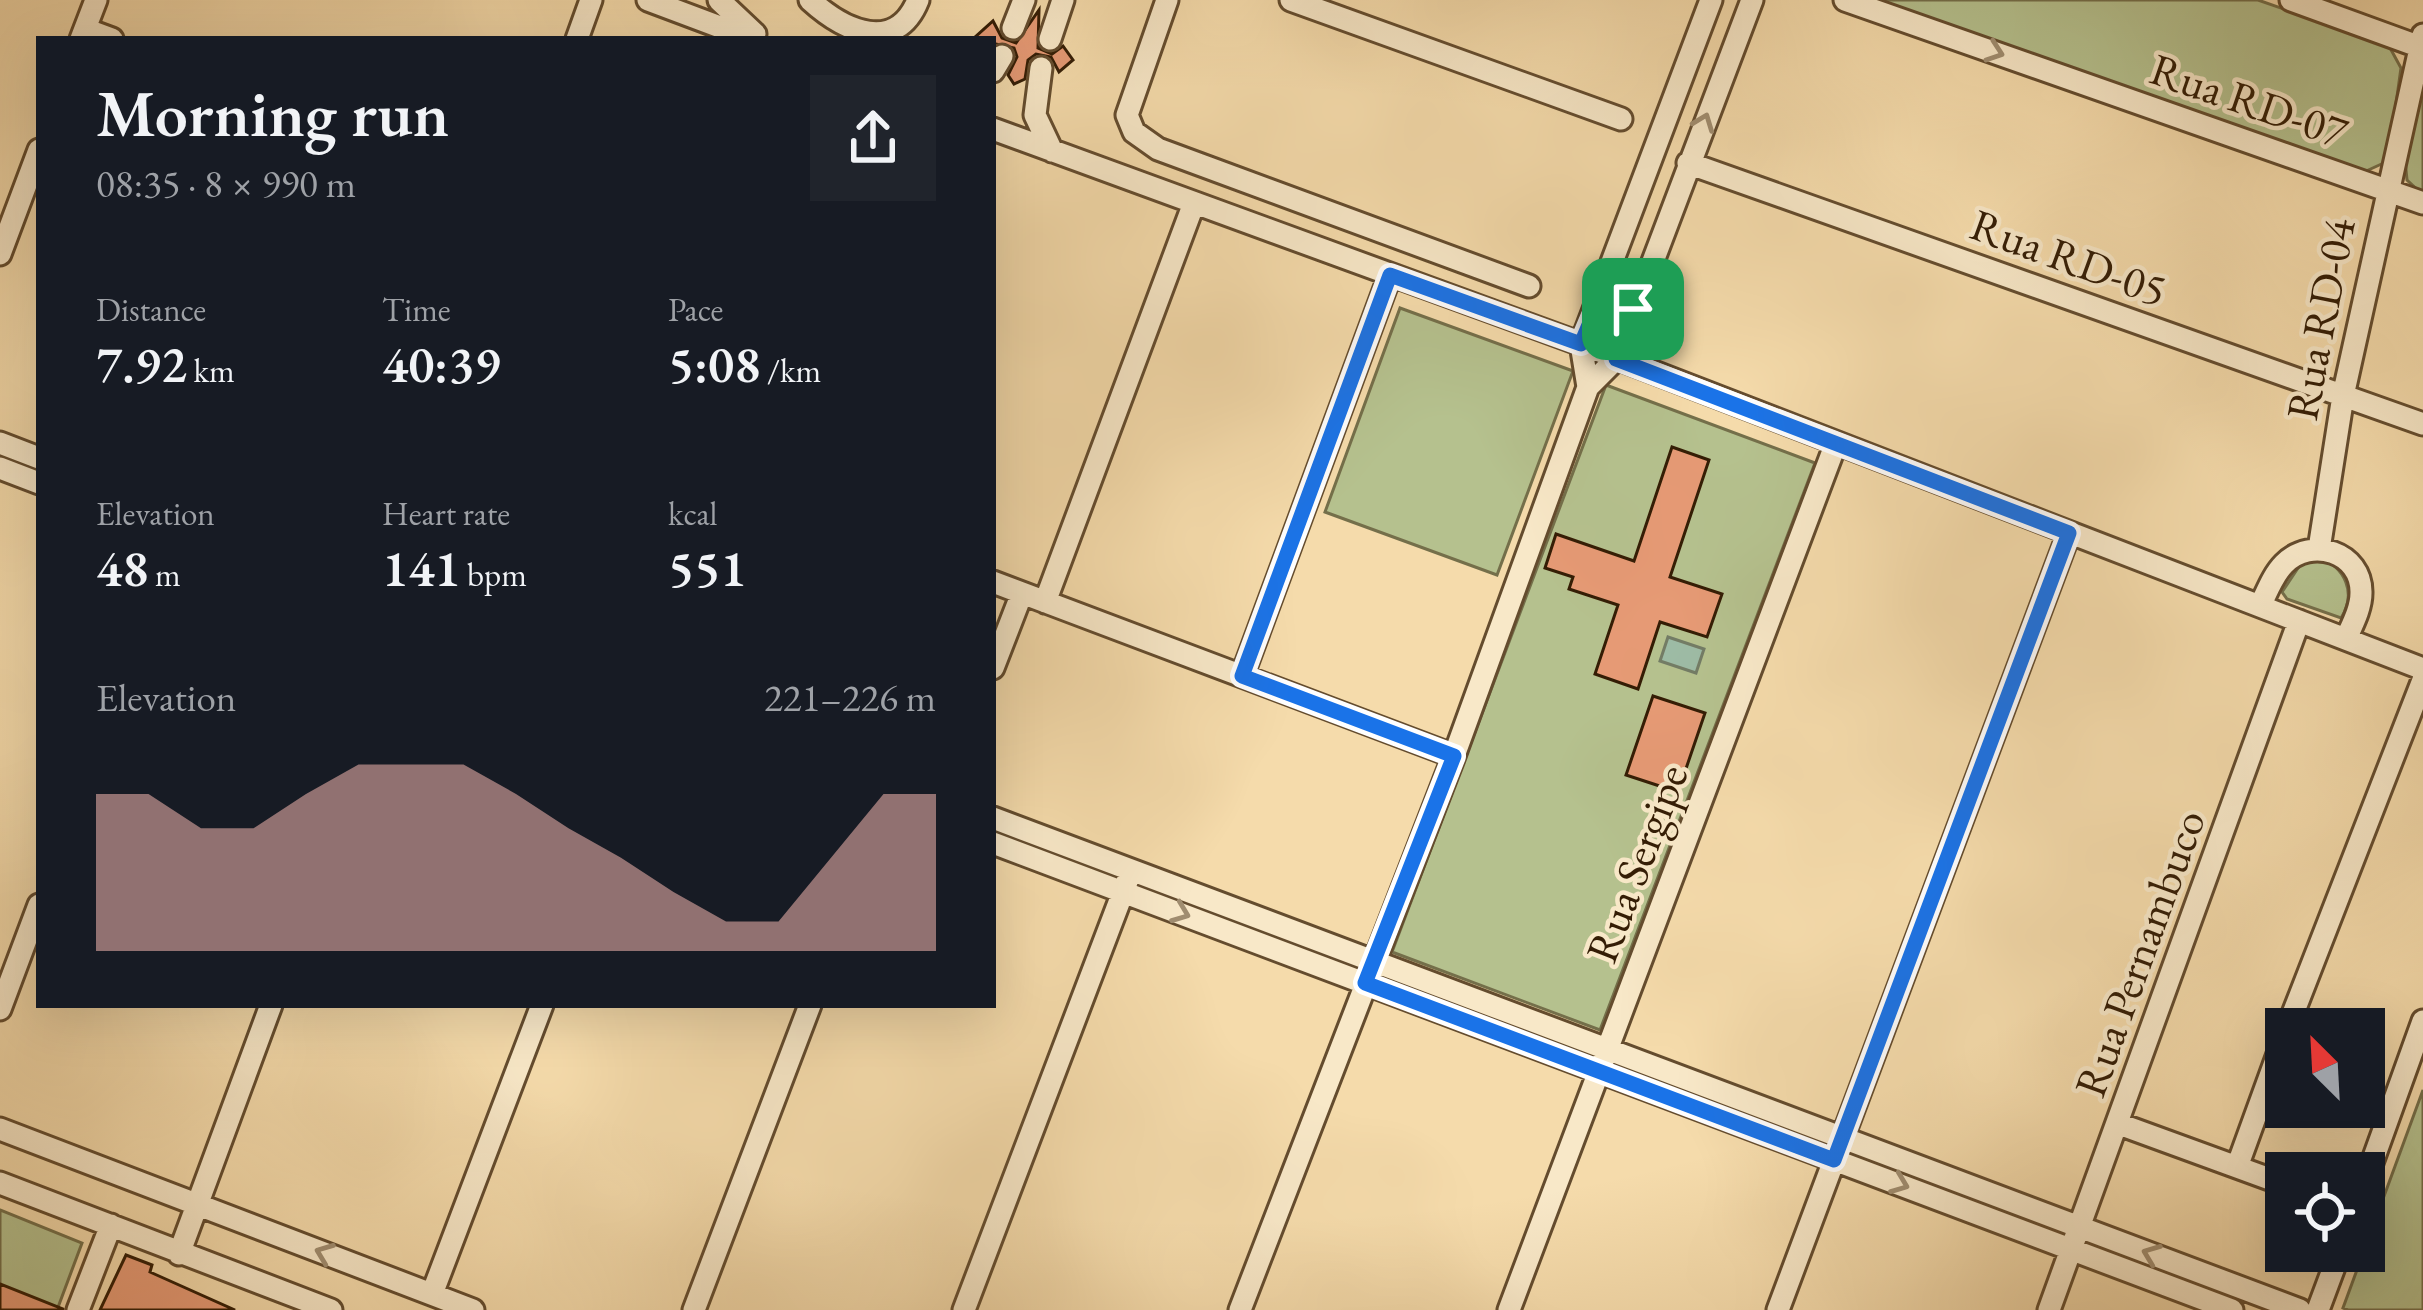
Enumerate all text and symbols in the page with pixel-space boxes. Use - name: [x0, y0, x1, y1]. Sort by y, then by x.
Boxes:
- one-way arrow: [1983, 38, 2004, 62]
- street label: Rua RD-07: [2143, 39, 2355, 161]
- text: Morning run: [96, 70, 449, 156]
- button: share: [810, 75, 936, 201]
- one-way arrow: [1690, 112, 1715, 133]
- text: 08:35 · 8 × 990 m: [96, 158, 356, 209]
- street label: Rua RD-05: [1963, 195, 2175, 319]
- street label: Rua RD-04: [2272, 213, 2368, 425]
- pin: [1582, 258, 1684, 360]
- icon: arrive: [1600, 276, 1666, 342]
- text: Distance: [96, 288, 206, 331]
- text: Time: [382, 288, 451, 331]
- text: Pace: [668, 288, 723, 331]
- text: 7.92: [96, 331, 187, 397]
- text: 40:39: [382, 331, 500, 397]
- text: 5:08: [668, 331, 760, 397]
- text: km: [187, 349, 235, 392]
- text: /km: [760, 349, 821, 392]
- text: Elevation: [96, 492, 215, 535]
- text: Heart rate: [382, 492, 510, 535]
- text: kcal: [668, 492, 718, 535]
- text: 48: [96, 535, 148, 601]
- text: 141: [382, 535, 461, 601]
- text: 551: [668, 535, 747, 601]
- text: m: [148, 553, 181, 596]
- text: bpm: [461, 553, 527, 596]
- text: Elevation: [96, 672, 236, 723]
- text: 221–226 m: [764, 672, 936, 723]
- street label: Rua Sergipe: [1572, 756, 1700, 970]
- street label: Rua Pernambuco: [2060, 802, 2218, 1104]
- one-way arrow: [1169, 899, 1190, 924]
- north arrow: [2265, 1008, 2385, 1128]
- map controls: [2265, 1008, 2385, 1272]
- button: locate: [2265, 1152, 2385, 1272]
- one-way arrow: [1888, 1170, 1909, 1195]
- one-way arrow: [315, 1243, 336, 1268]
- one-way arrow: [2142, 1243, 2163, 1268]

